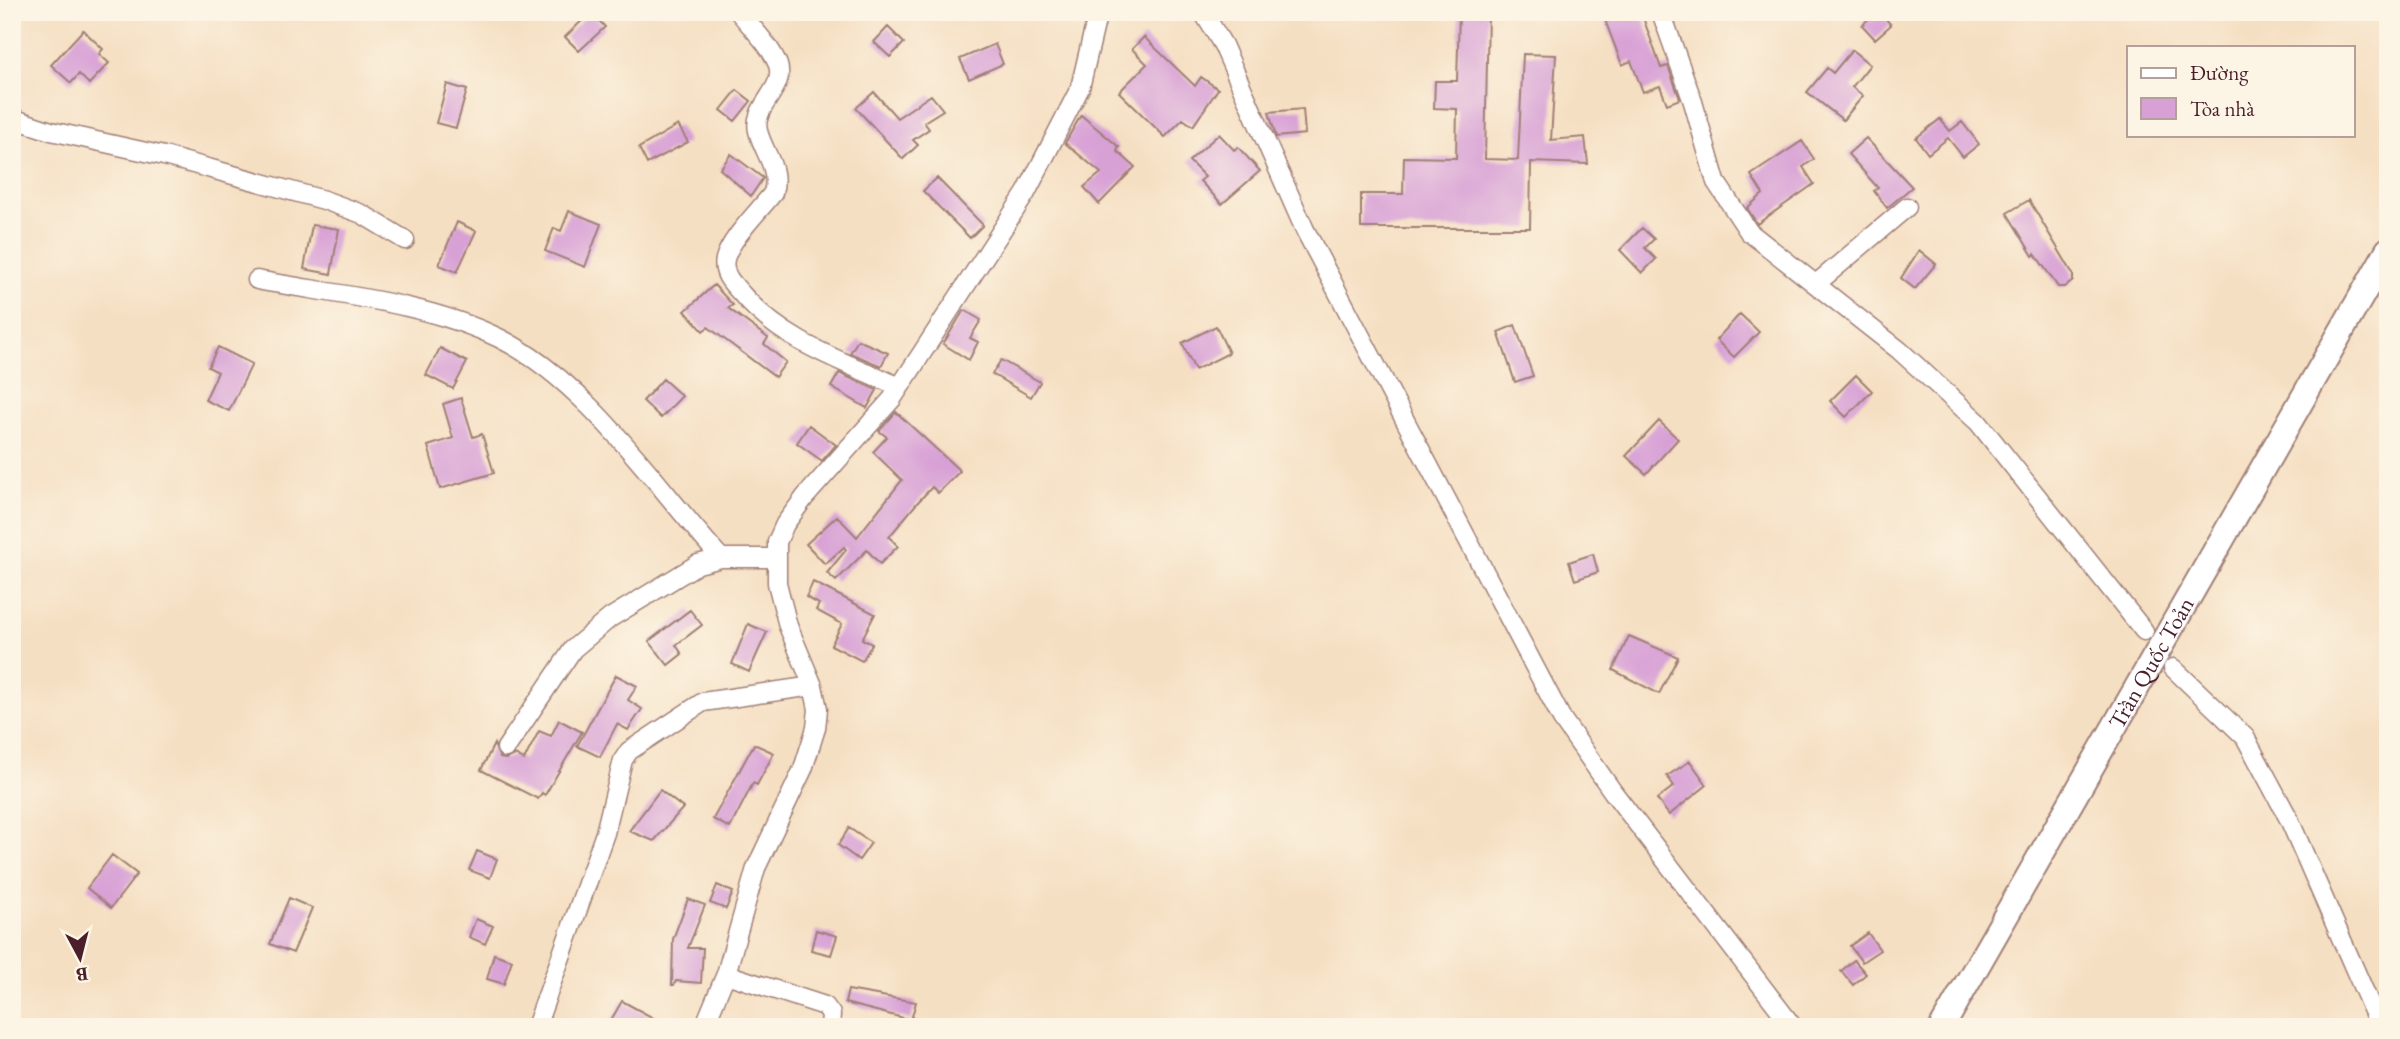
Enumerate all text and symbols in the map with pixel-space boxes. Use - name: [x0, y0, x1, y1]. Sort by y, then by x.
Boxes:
- legend: [2127, 46, 2354, 136]
- text: Đường: [2190, 59, 2249, 86]
- text: Tòa nhà: [2190, 95, 2255, 122]
- street label: Trần Quốc Toản: [2101, 591, 2201, 734]
- north arrow: [46, 923, 116, 993]
- text: B: [74, 961, 89, 988]

